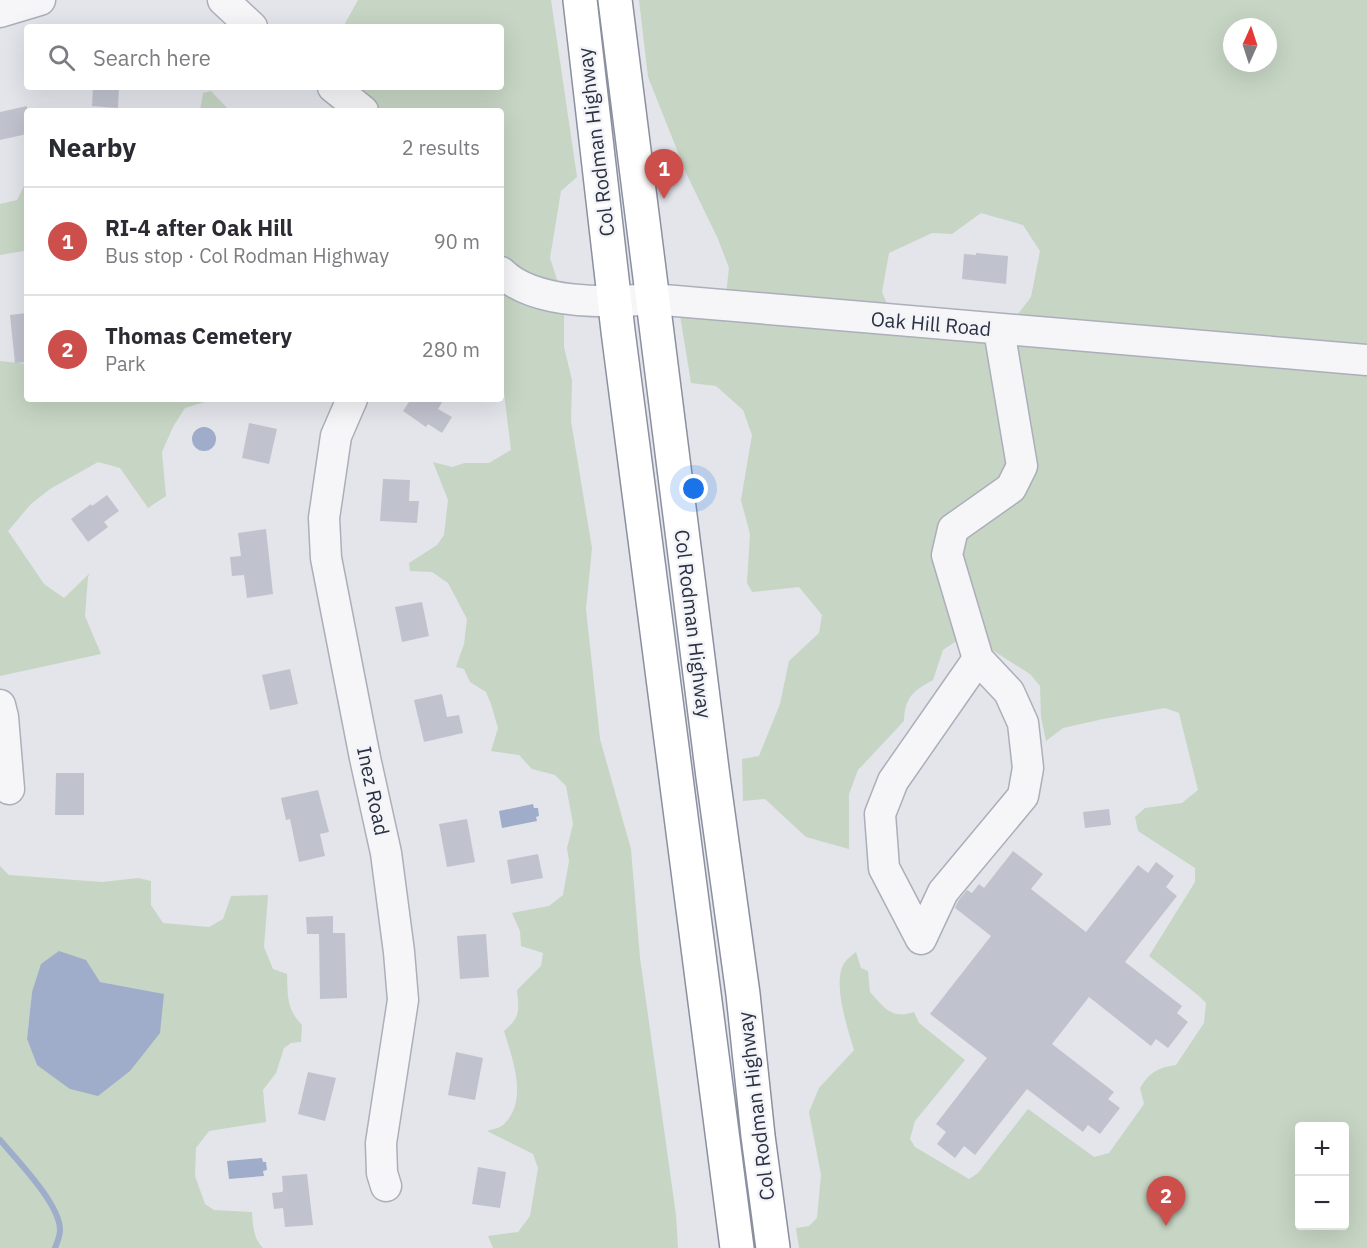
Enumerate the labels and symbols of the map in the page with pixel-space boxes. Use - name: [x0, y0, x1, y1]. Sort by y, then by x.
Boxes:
- north arrow: [1223, 18, 1277, 72]
- street label: Col Rodman Highway: [571, 46, 620, 238]
- pin: 1: [644, 150, 684, 199]
- street label: Oak Hill Road: [870, 305, 992, 342]
- your location: [679, 474, 708, 503]
- street label: Col Rodman Highway: [669, 528, 718, 720]
- street label: Inez Road: [351, 744, 396, 838]
- street label: Col Rodman Highway: [731, 1010, 780, 1202]
- pin: 2: [1146, 1176, 1186, 1226]

